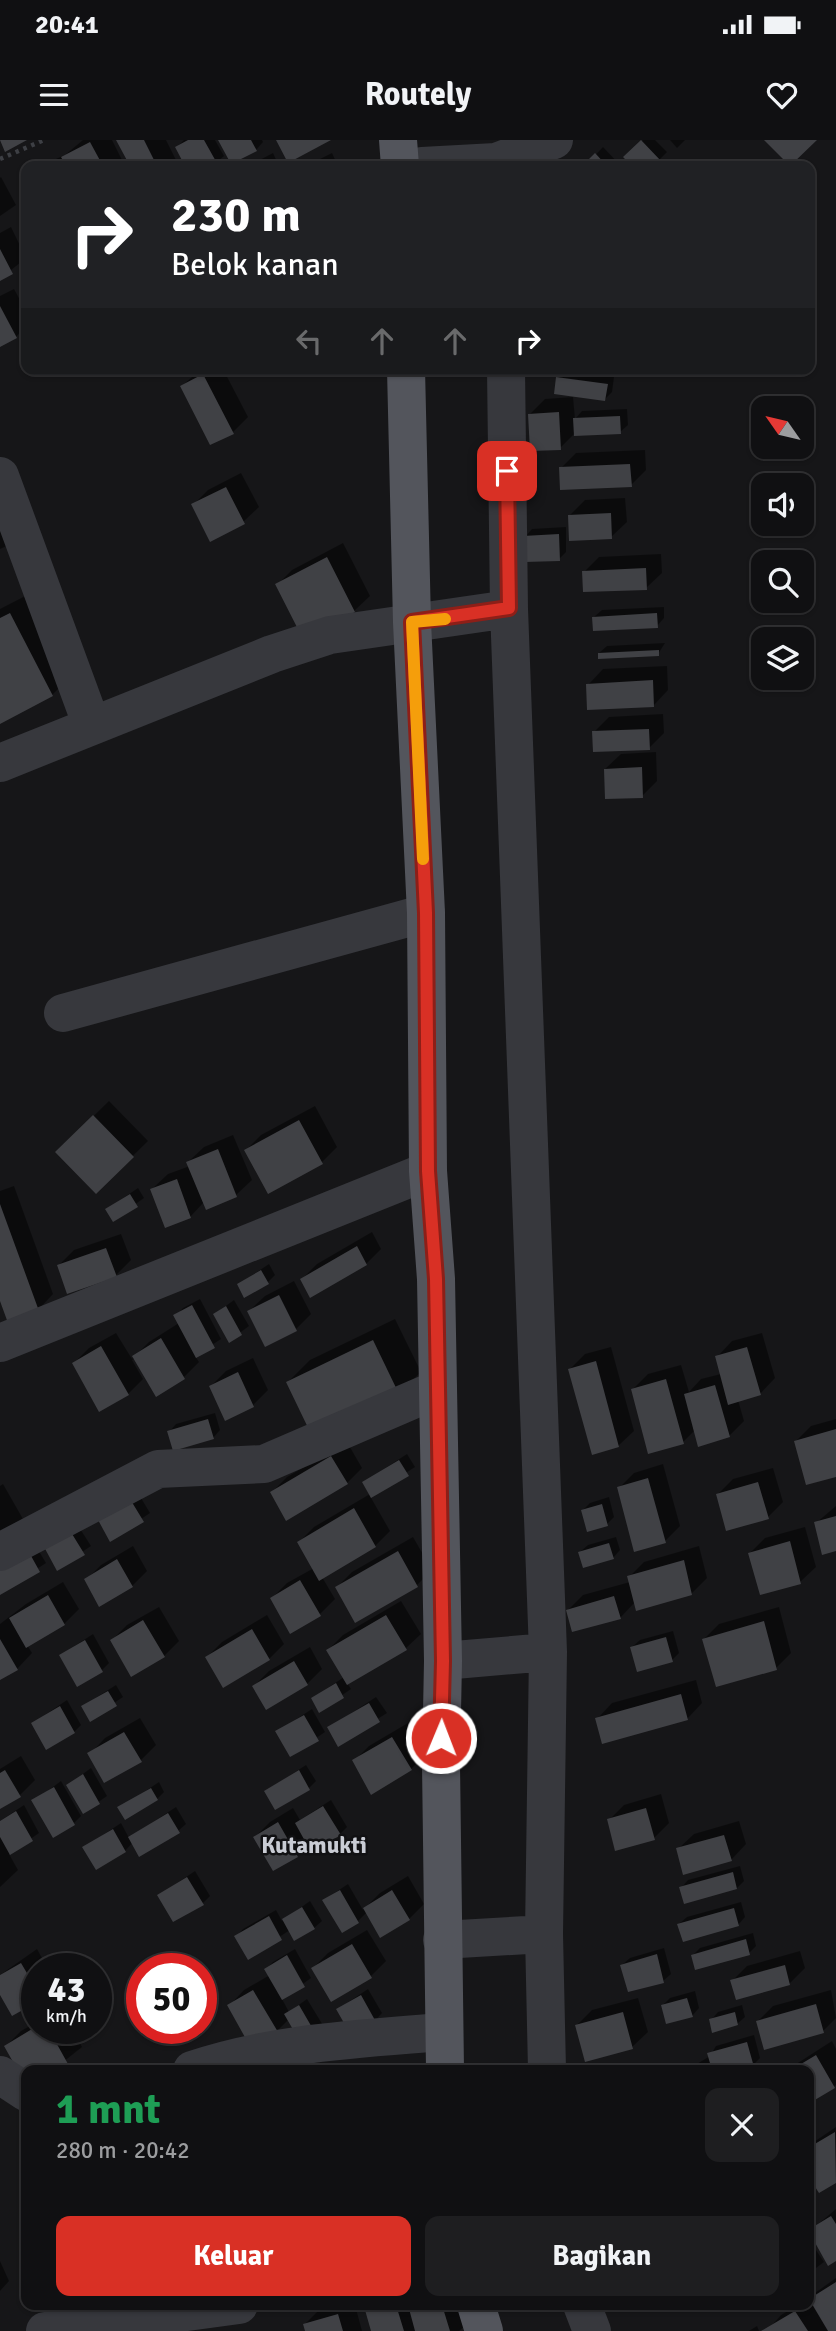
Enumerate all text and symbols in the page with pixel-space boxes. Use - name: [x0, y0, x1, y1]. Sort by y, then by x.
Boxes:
- text: 20:41: [35, 9, 99, 41]
- text: Routely: [365, 75, 471, 114]
- icon: menu: [35, 76, 73, 114]
- icon: heart: [763, 76, 801, 114]
- text: 230 m: [171, 185, 301, 245]
- icon: right: [56, 189, 147, 280]
- text: Belok kanan: [171, 245, 339, 284]
- icon: left: [290, 322, 328, 360]
- icon: ahead: [363, 322, 401, 360]
- icon: ahead: [436, 322, 474, 360]
- icon: right: [509, 322, 547, 360]
- north arrow: [751, 396, 814, 458]
- map controls: [751, 396, 814, 690]
- pin: [477, 441, 537, 501]
- icon: arrive: [488, 452, 526, 490]
- button: sound: [751, 473, 814, 536]
- button: search: [751, 550, 814, 613]
- button: layers: [751, 627, 814, 690]
- position arrow: [404, 1701, 478, 1775]
- district label: Kutamukti: [261, 1831, 367, 1860]
- speed limit sign: 50: [126, 1953, 217, 2044]
- text: 43: [48, 1968, 85, 2011]
- text: km/h: [46, 2005, 87, 2027]
- text: 1 mnt: [56, 2084, 161, 2135]
- button: close: [705, 2088, 779, 2162]
- text: 280 m · 20:42: [56, 2136, 190, 2165]
- button: Keluar: [56, 2216, 411, 2296]
- button: Bagikan: [425, 2216, 779, 2296]

